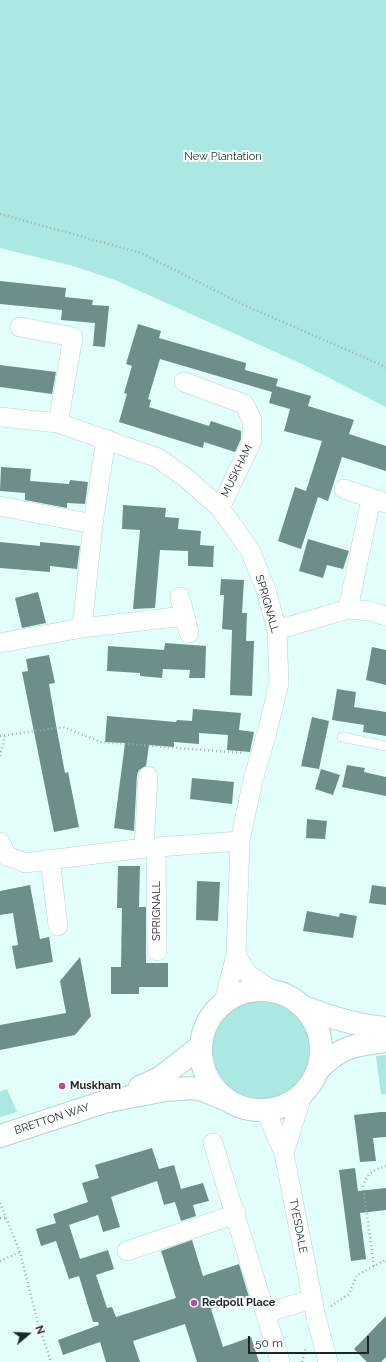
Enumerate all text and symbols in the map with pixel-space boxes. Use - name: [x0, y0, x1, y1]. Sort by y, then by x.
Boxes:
- park label: New Plantation: [184, 150, 262, 164]
- street label: MUSKHAM: [219, 443, 255, 499]
- street label: SPRIGNALL: [252, 573, 282, 635]
- street label: SPRIGNALL: [150, 881, 164, 941]
- place label: Muskham: [70, 1079, 121, 1093]
- marker: Muskham: [57, 1081, 67, 1091]
- street label: BRETTON WAY: [13, 1101, 91, 1137]
- street label: TYESDALE: [286, 1198, 310, 1254]
- place label: Redpoll Place: [202, 1296, 275, 1310]
- marker: Redpoll Place: [189, 1298, 199, 1308]
- north arrow: [8, 1314, 48, 1354]
- text: N: [32, 1324, 47, 1336]
- scale bar: [250, 1328, 371, 1354]
- text: 50 m: [255, 1336, 283, 1350]

